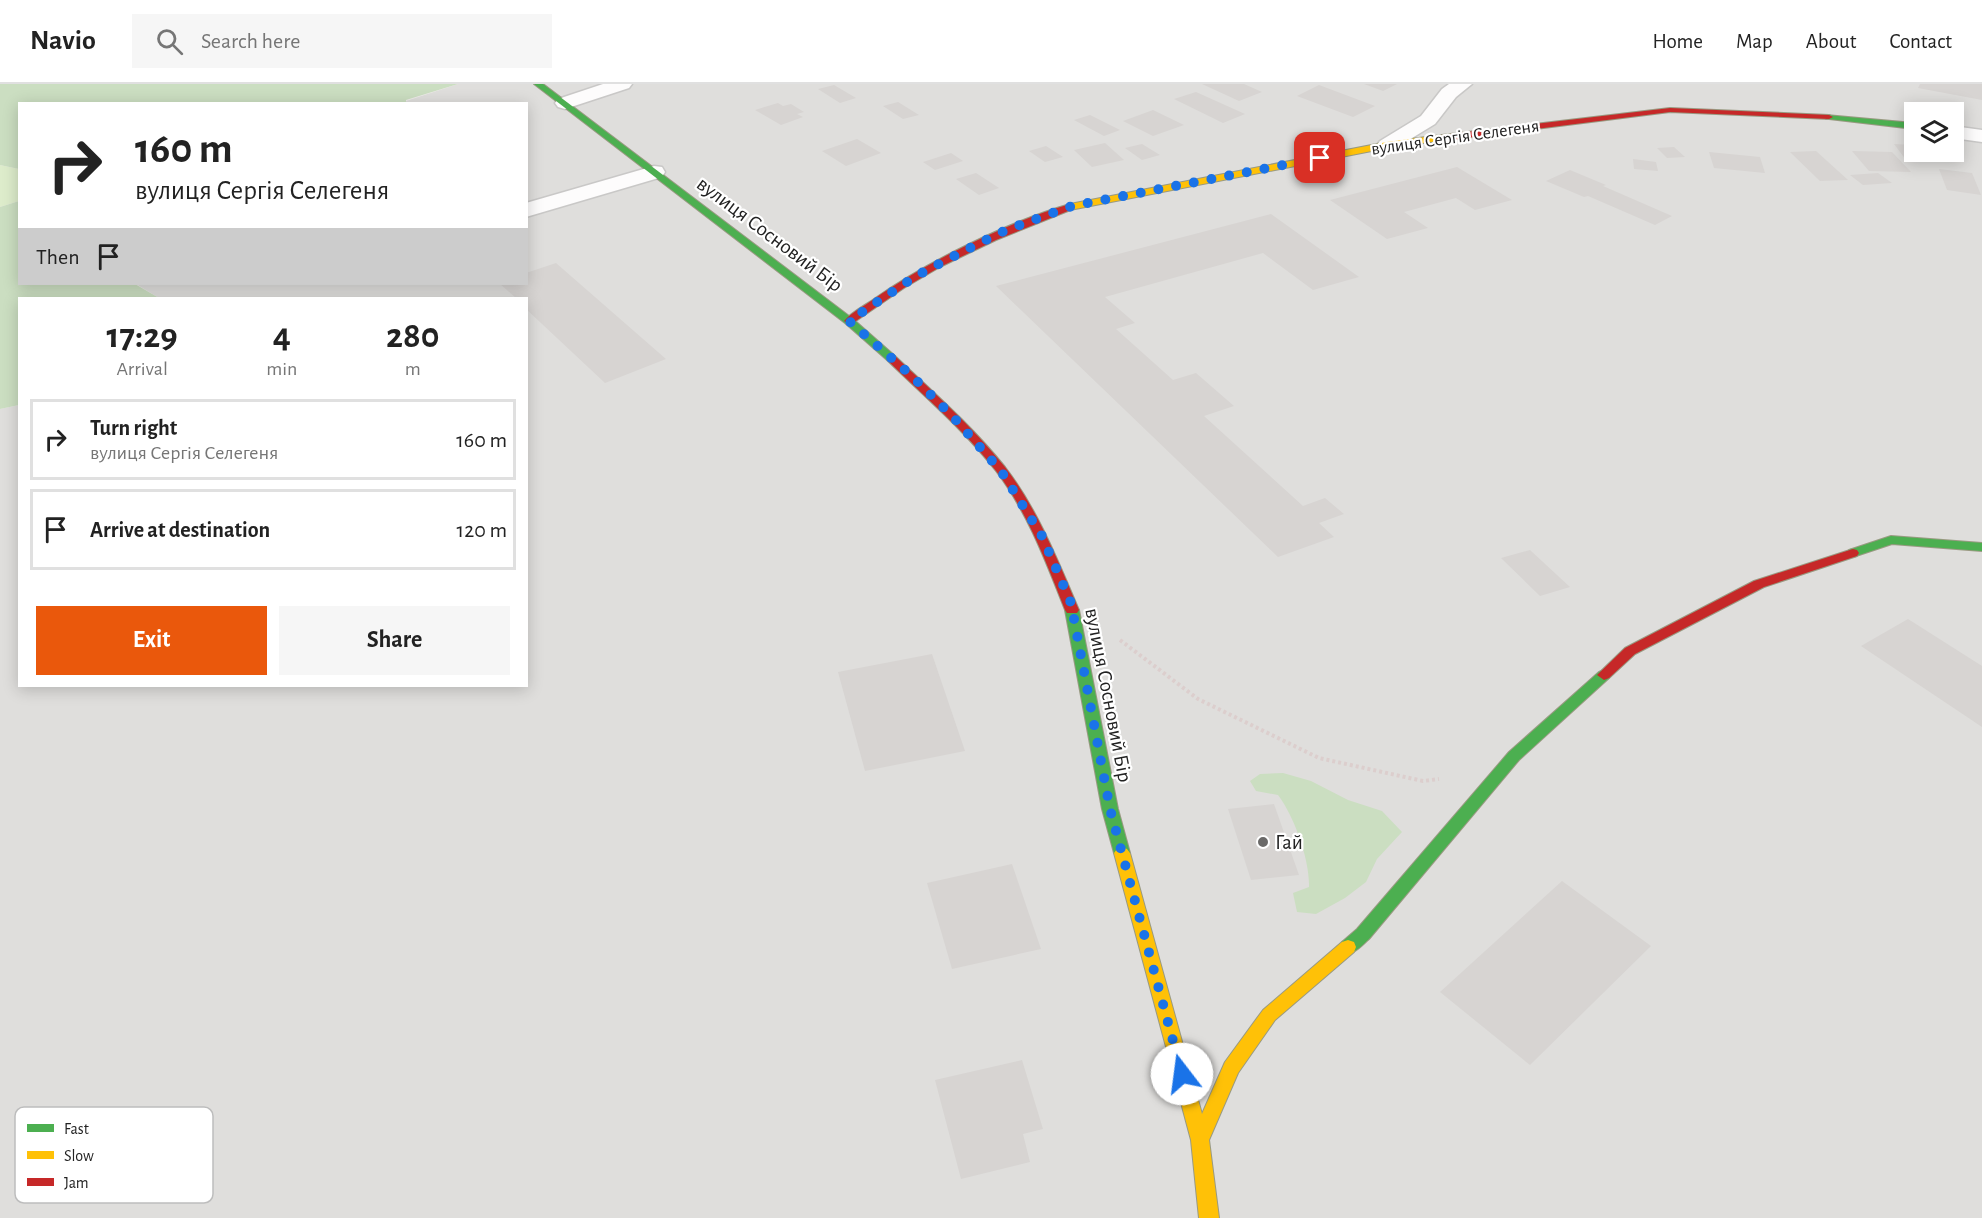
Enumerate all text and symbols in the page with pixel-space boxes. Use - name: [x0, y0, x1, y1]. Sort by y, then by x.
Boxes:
- search box: [132, 14, 552, 68]
- icon: search: [153, 25, 186, 58]
- text: Navio: [30, 27, 96, 55]
- text: Search here: [201, 30, 300, 52]
- text: Home: [1652, 31, 1703, 52]
- text: Map: [1736, 31, 1773, 52]
- text: About: [1806, 31, 1856, 52]
- text: Contact: [1889, 31, 1952, 52]
- map controls: [1904, 102, 1964, 162]
- button: layers: [1904, 102, 1964, 162]
- street label: вулиця Сергія Селегеня: [1370, 117, 1540, 159]
- icon: right: [36, 126, 114, 204]
- text: 160 m: [135, 128, 233, 170]
- pin: [1294, 132, 1345, 183]
- icon: arrive: [1303, 141, 1336, 174]
- street label: вулиця Сосновий Бір: [693, 173, 847, 296]
- text: вулиця Сергія Селегеня: [135, 177, 389, 204]
- icon: arrive: [92, 240, 125, 273]
- text: Then: [36, 246, 80, 268]
- text: 17:29: [107, 318, 178, 354]
- text: 4: [273, 318, 291, 354]
- text: 280: [386, 318, 439, 354]
- text: Arrival: [116, 359, 168, 379]
- text: min: [266, 359, 297, 379]
- text: m: [405, 359, 421, 379]
- text: Turn right: [90, 417, 177, 439]
- icon: right: [39, 423, 72, 456]
- text: 160 m: [456, 429, 507, 451]
- text: вулиця Сергія Селегеня: [90, 443, 278, 463]
- icon: arrive: [39, 513, 72, 546]
- text: Arrive at destination: [90, 519, 270, 541]
- text: 120 m: [457, 519, 507, 541]
- button: Exit: [36, 606, 267, 675]
- button: Share: [279, 606, 510, 675]
- street label: вулиця Сосновий Бір: [1081, 606, 1136, 784]
- place label: Гай: [1275, 832, 1303, 853]
- marker: Гай: [1256, 835, 1270, 849]
- position arrow: [1150, 1042, 1214, 1106]
- legend: [15, 1107, 213, 1203]
- text: Fast: [64, 1121, 89, 1137]
- text: Slow: [64, 1148, 94, 1164]
- text: Jam: [64, 1175, 89, 1191]

